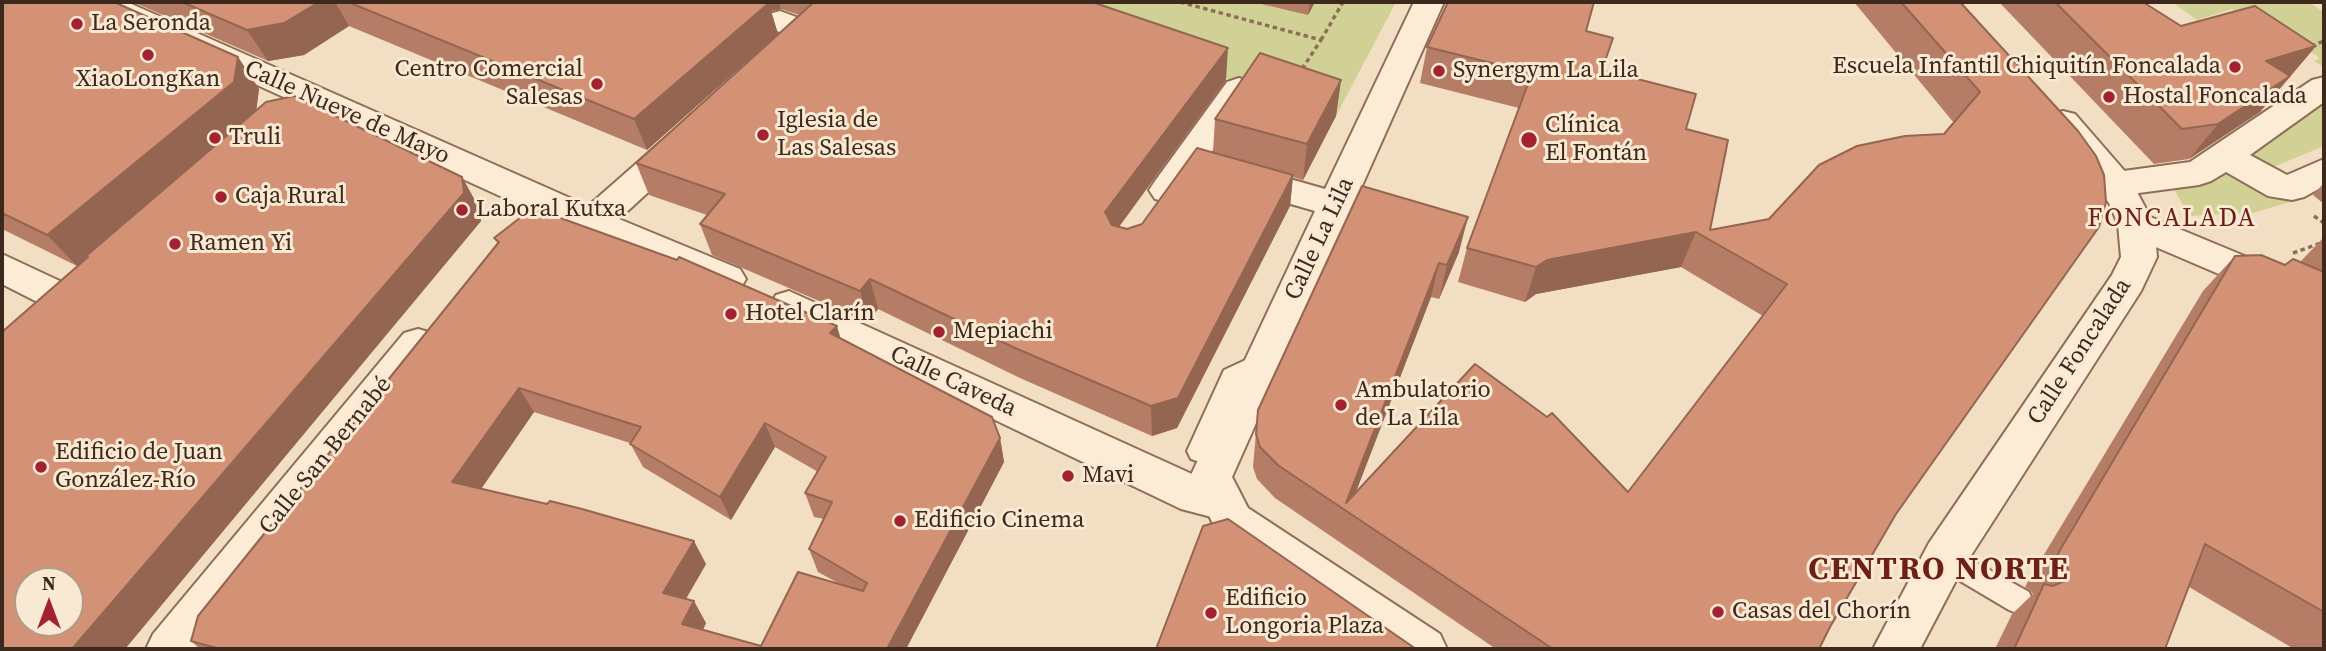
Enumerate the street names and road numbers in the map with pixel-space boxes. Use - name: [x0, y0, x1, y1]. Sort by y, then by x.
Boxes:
- street label: Calle Nueve de Mayo: [240, 55, 454, 171]
- street label: Calle La Lila: [1279, 173, 1361, 305]
- street label: Calle Foncalada: [2022, 273, 2138, 431]
- street label: Calle Caveda: [885, 340, 1021, 424]
- street label: Calle San Bernabé: [254, 371, 398, 541]

